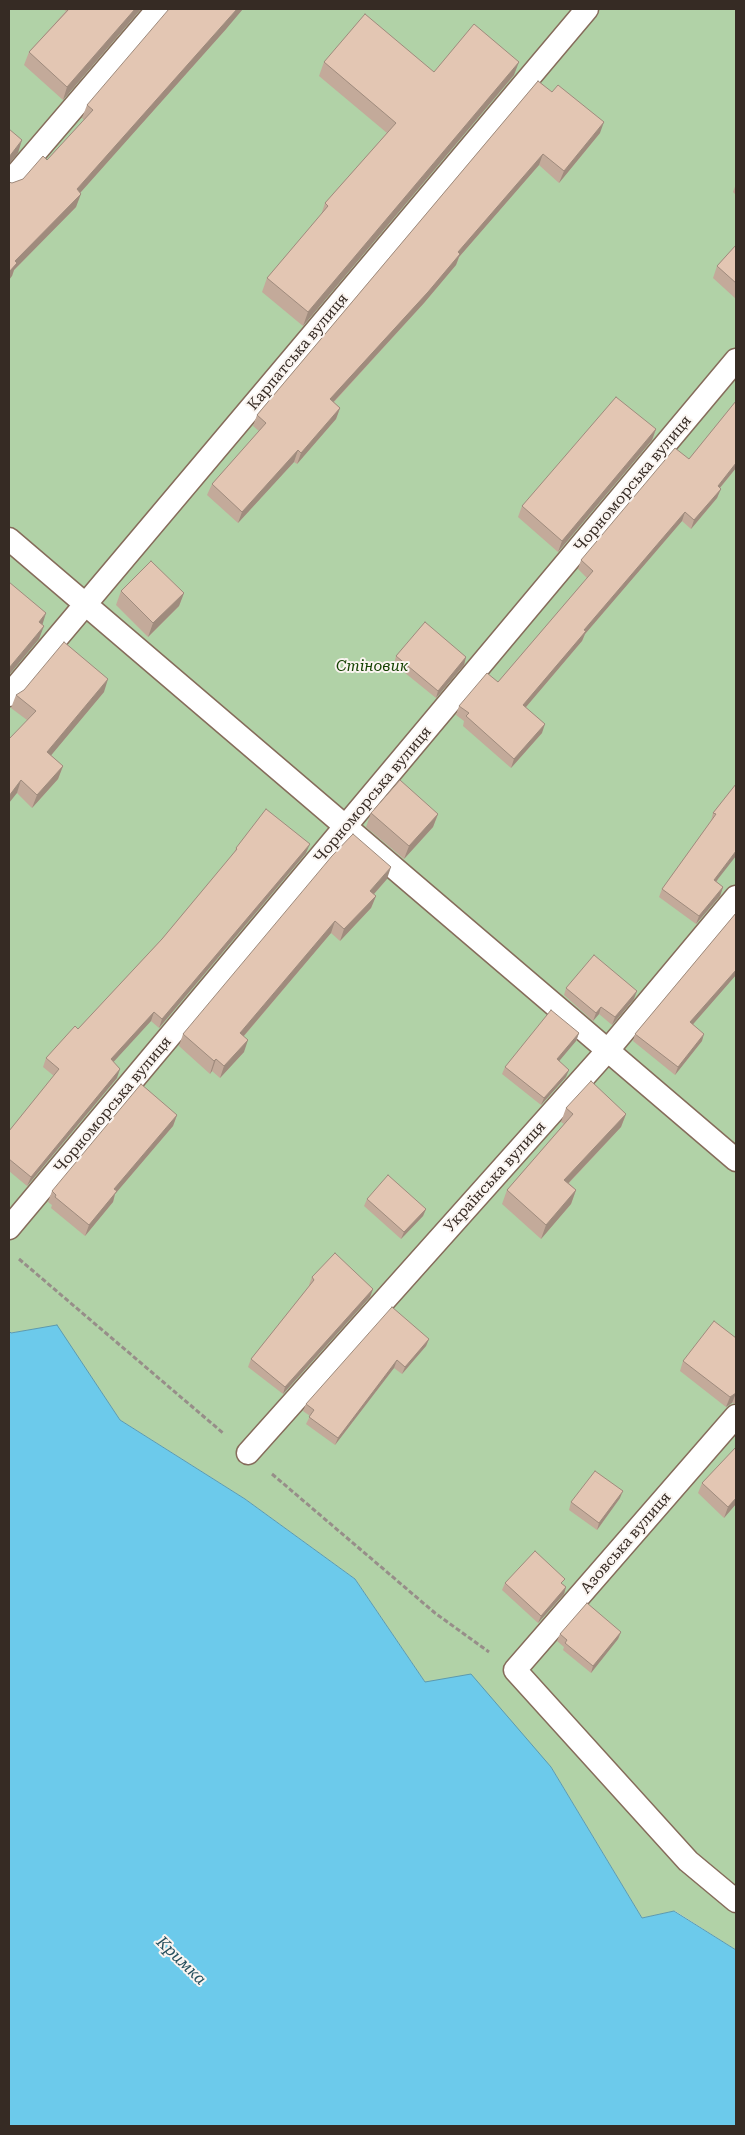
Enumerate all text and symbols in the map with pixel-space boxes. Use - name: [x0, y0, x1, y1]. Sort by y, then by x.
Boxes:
- street label: Карпатська вулиця: [244, 290, 352, 414]
- street label: Чорноморська вулиця: [571, 412, 695, 556]
- park label: Стіновик: [336, 658, 408, 676]
- street label: Чорноморська вулиця: [311, 723, 435, 867]
- street label: Чорноморська вулиця: [51, 1033, 175, 1177]
- street label: Українська вулиця: [440, 1118, 550, 1236]
- street label: Азовська вулиця: [577, 1489, 675, 1597]
- water label: Кримка: [152, 1933, 210, 1989]

